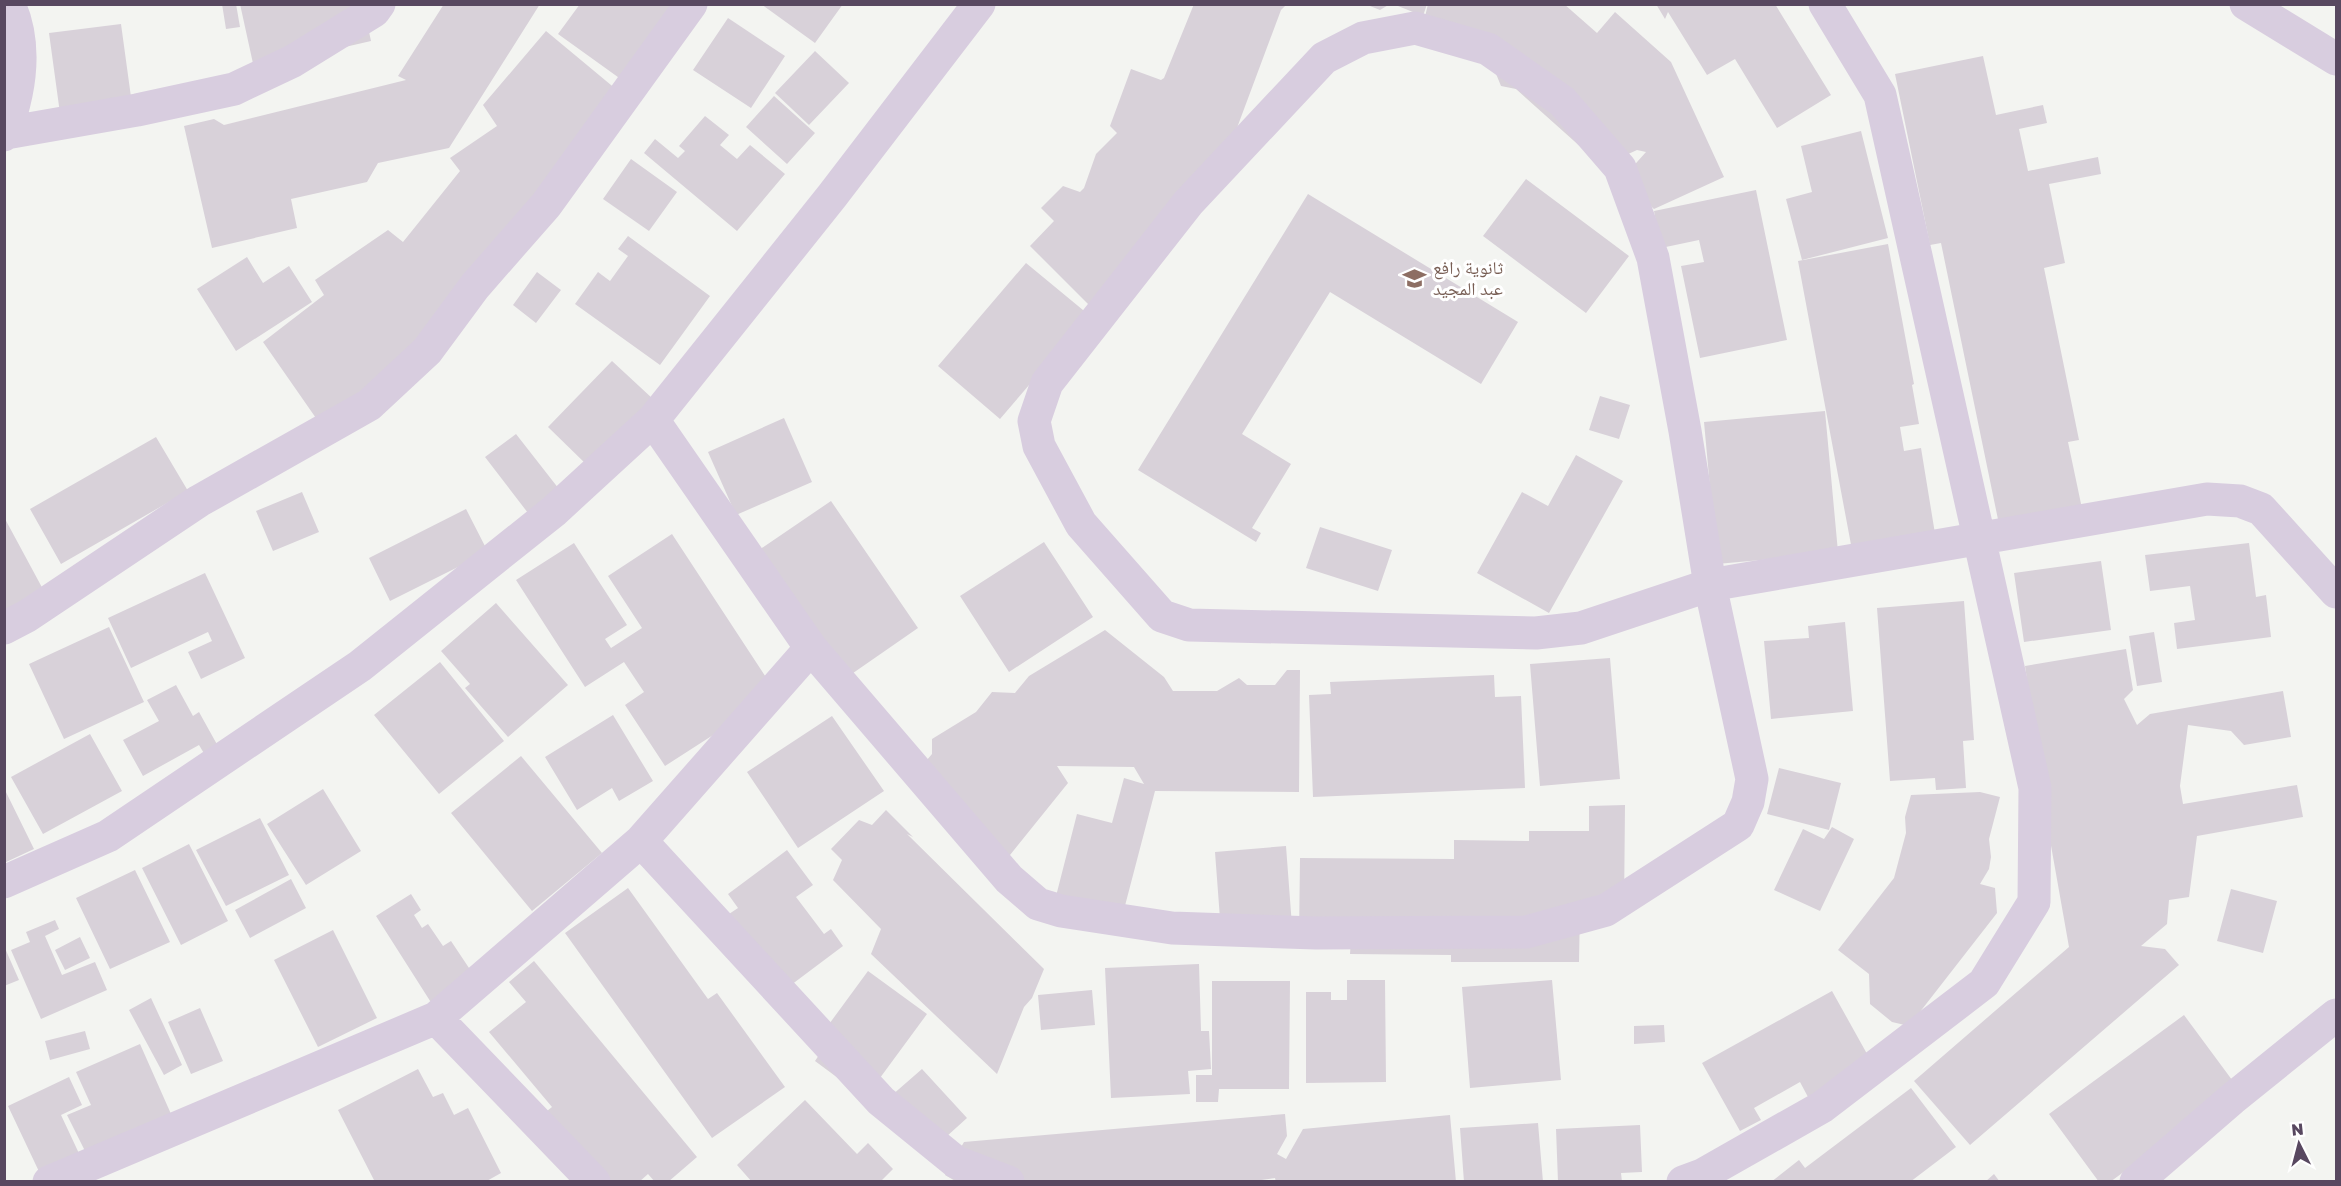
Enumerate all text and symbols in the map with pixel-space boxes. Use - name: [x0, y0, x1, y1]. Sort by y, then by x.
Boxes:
- place label: ثانوية رافع عبد المجيد: [1433, 256, 1503, 300]
- school or university icon: ثانوية رافع عبد المجيد: [1402, 265, 1428, 291]
- north arrow: [2269, 1114, 2329, 1174]
- text: N: [2290, 1119, 2305, 1140]

